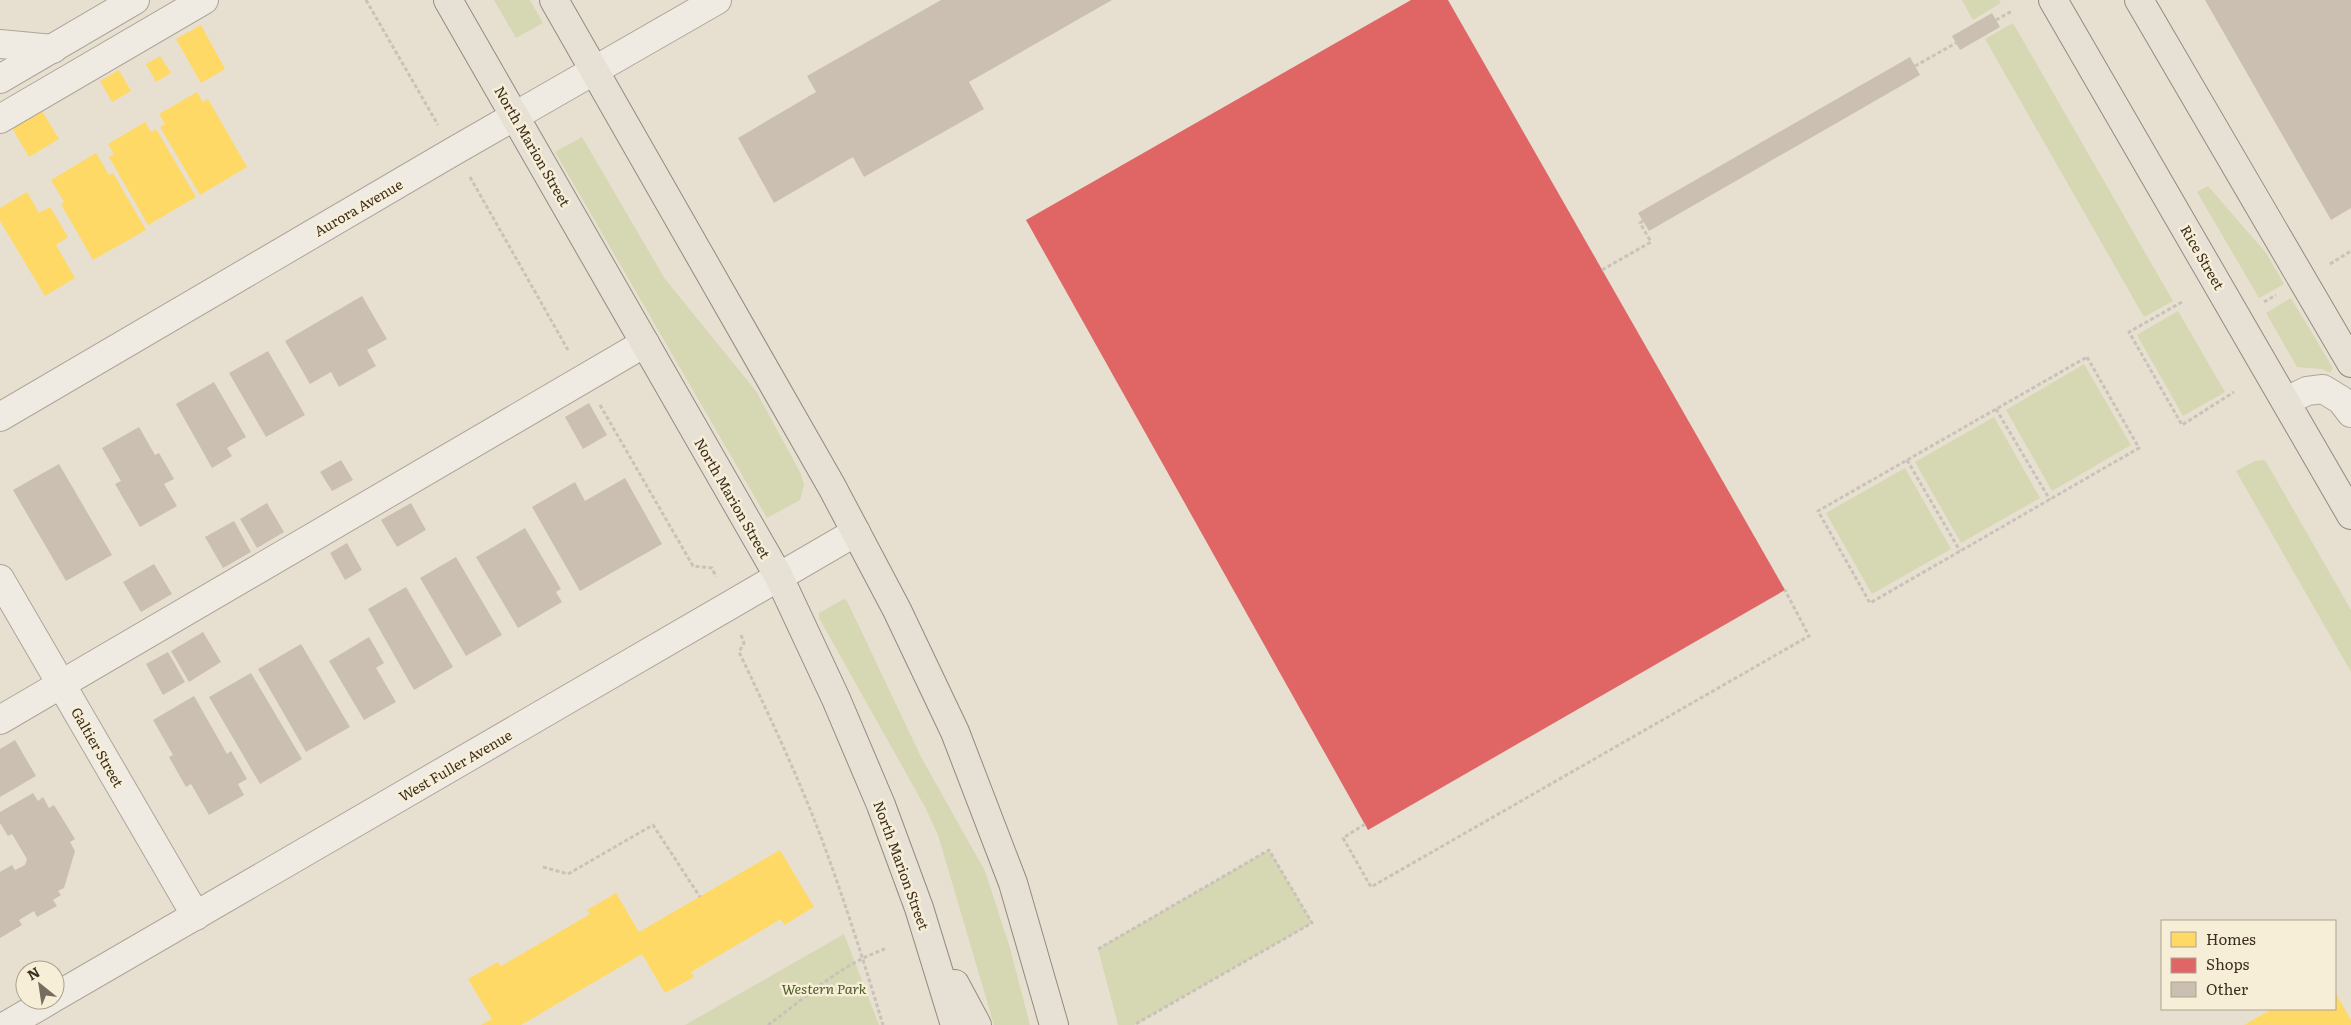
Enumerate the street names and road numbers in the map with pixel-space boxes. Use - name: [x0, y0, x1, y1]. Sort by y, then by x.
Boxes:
- street label: North Marion Street: [490, 82, 576, 210]
- street label: Aurora Avenue: [310, 174, 406, 240]
- street label: Rice Street: [2176, 221, 2230, 293]
- street label: North Marion Street: [690, 434, 776, 562]
- street label: Galtier Street: [67, 703, 129, 791]
- street label: West Fuller Avenue: [395, 724, 515, 806]
- street label: North Marion Street: [869, 798, 935, 933]

